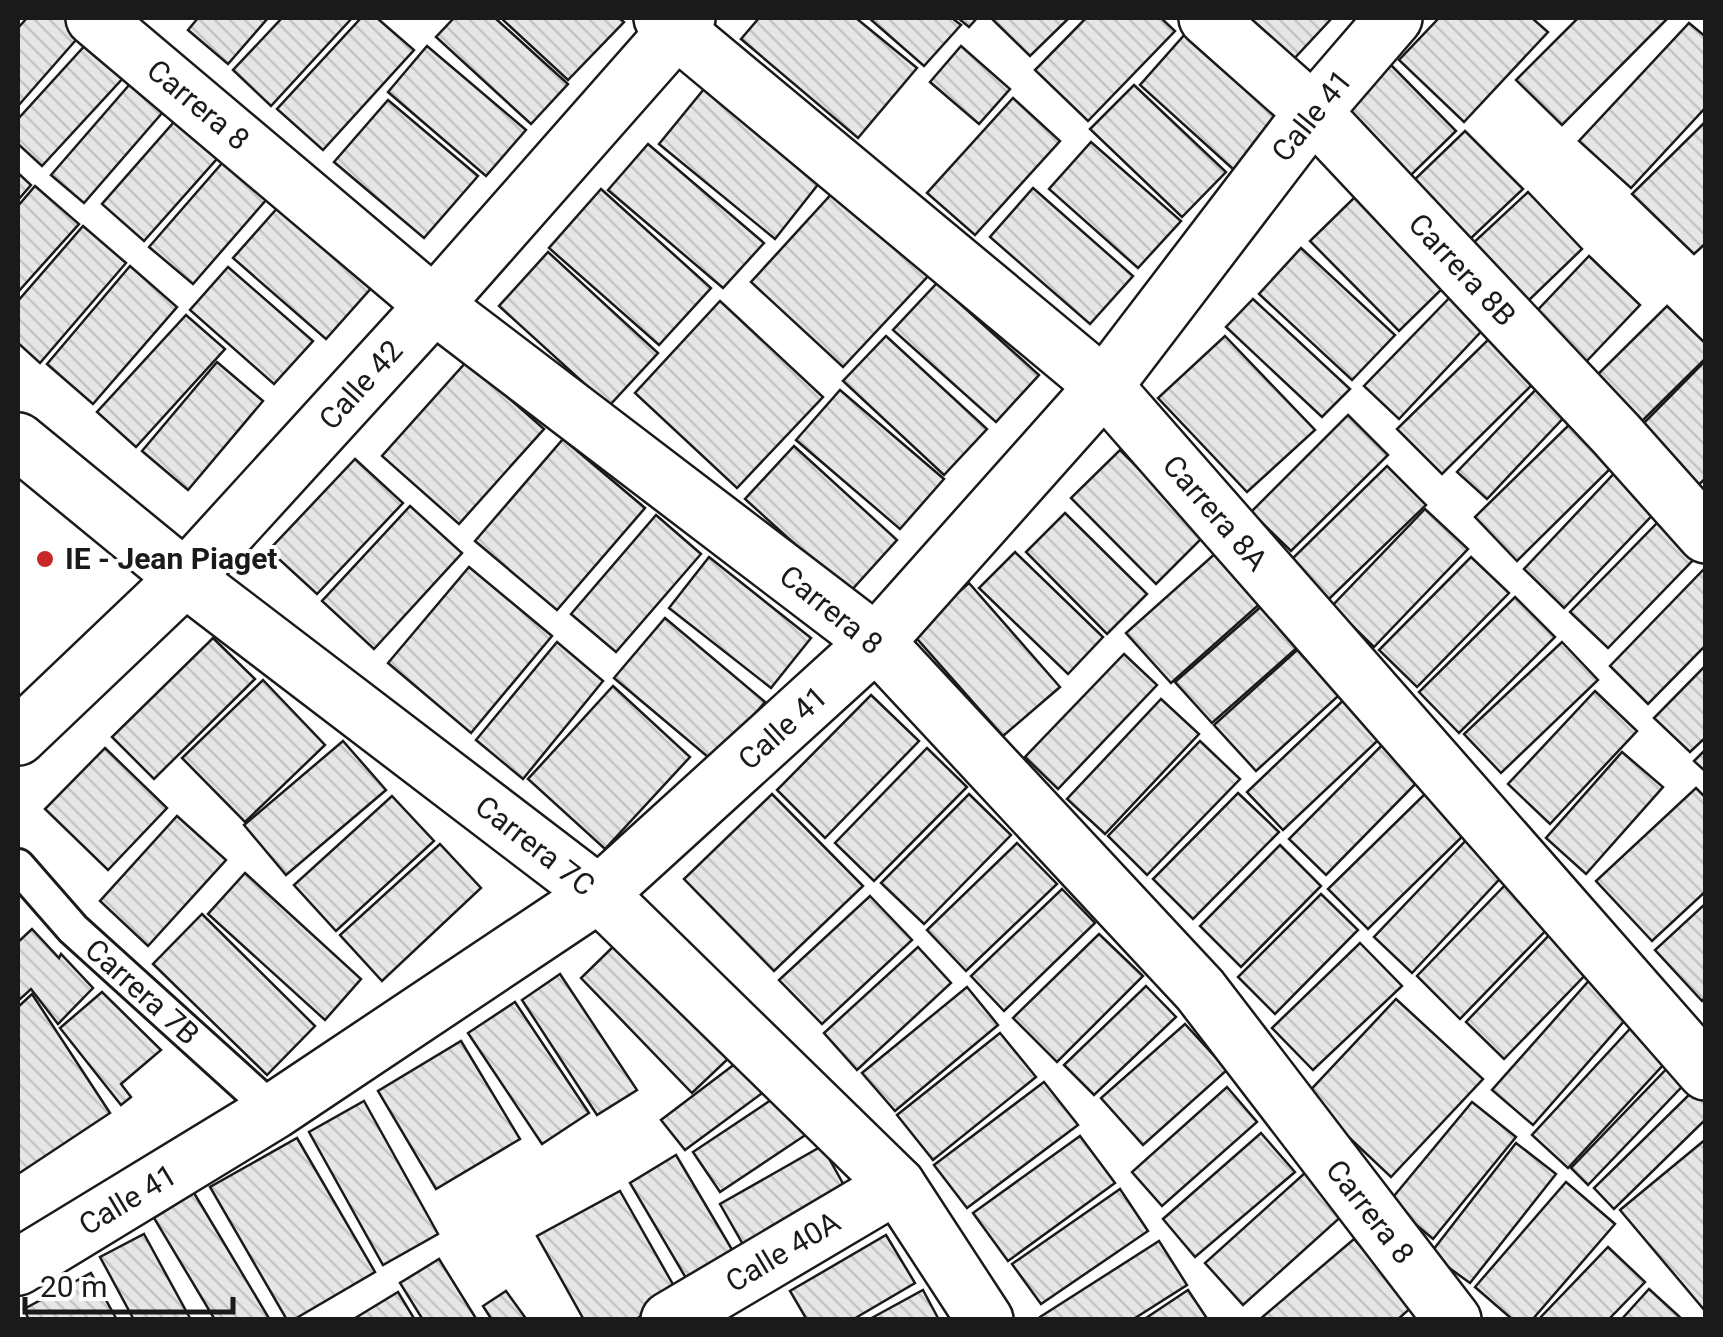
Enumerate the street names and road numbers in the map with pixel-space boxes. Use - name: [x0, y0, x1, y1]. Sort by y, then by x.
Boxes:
- street label: Carrera 8: [140, 52, 256, 157]
- street label: Calle 41: [1264, 63, 1359, 168]
- street label: Carrera 8B: [1402, 206, 1523, 333]
- street label: Calle 42: [312, 333, 410, 436]
- street label: Carrera 8A: [1156, 448, 1275, 578]
- street label: Carrera 8: [773, 558, 890, 662]
- street label: Calle 41: [731, 679, 834, 777]
- street label: Carrera 7C: [469, 788, 602, 903]
- street label: Carrera 7B: [78, 932, 206, 1052]
- street label: Carrera 8: [1319, 1153, 1422, 1271]
- street label: Calle 41: [73, 1157, 183, 1242]
- street label: Calle 40A: [719, 1204, 847, 1299]

